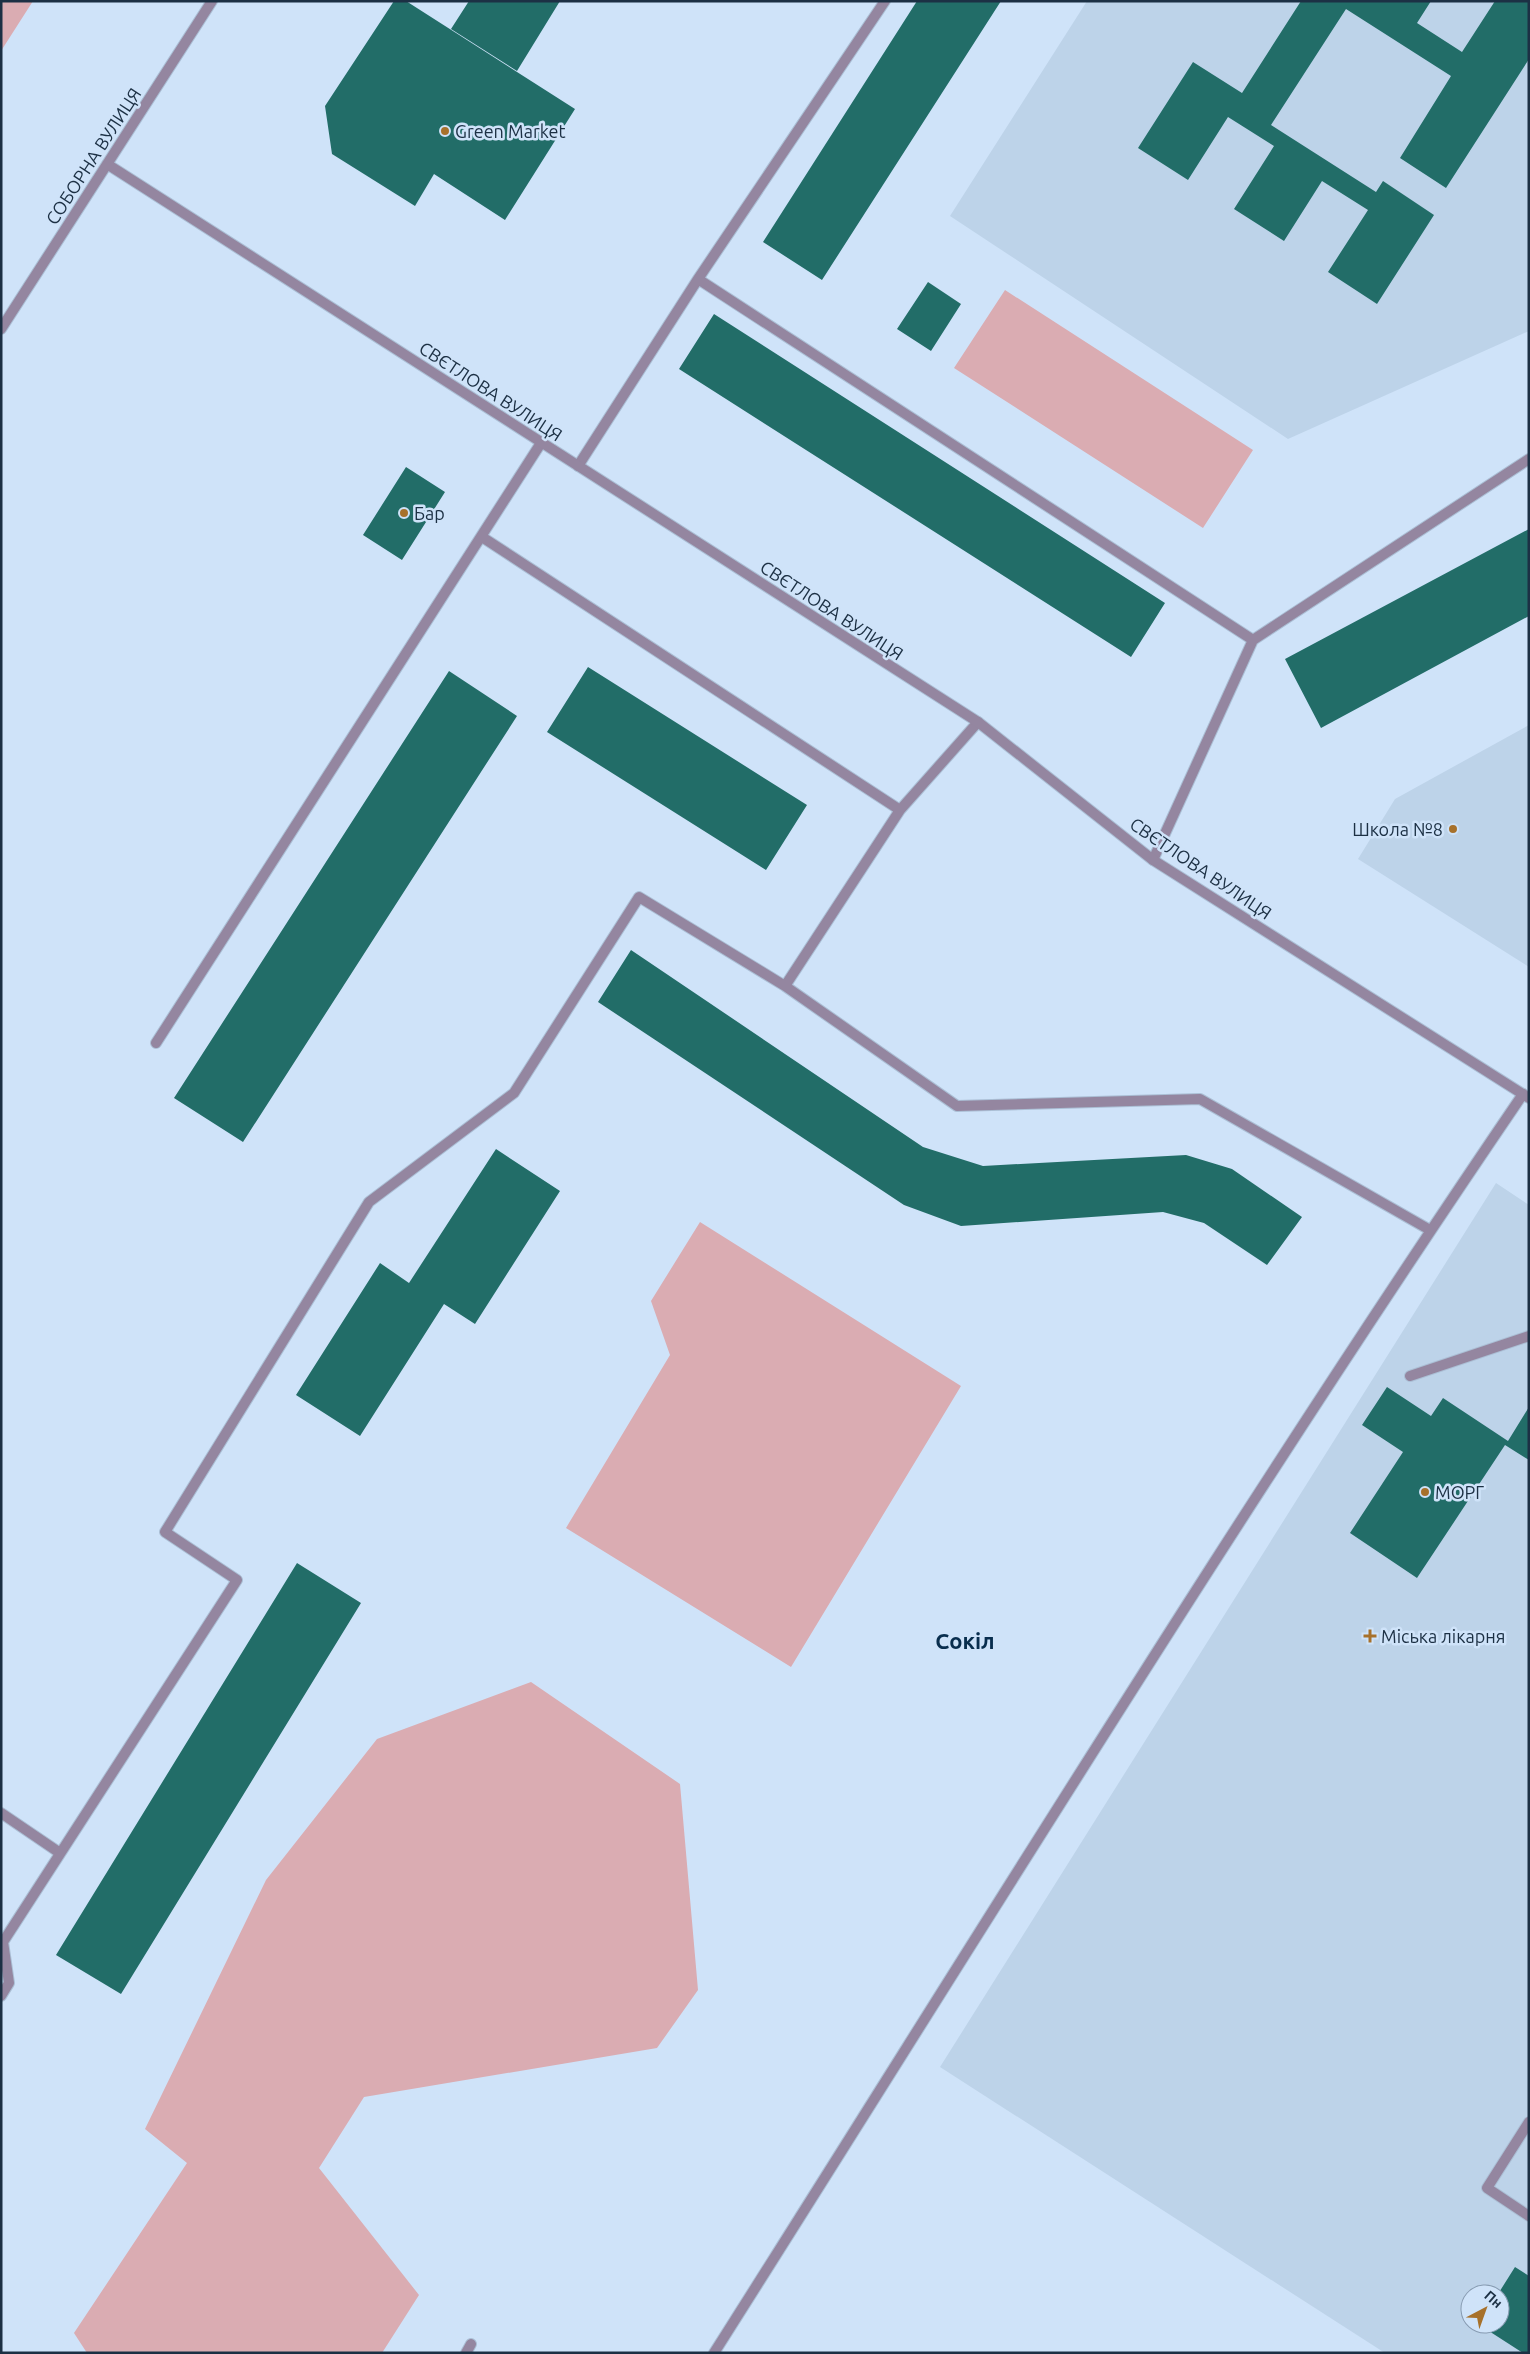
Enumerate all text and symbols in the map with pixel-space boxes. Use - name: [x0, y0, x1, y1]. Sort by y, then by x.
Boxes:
- street label: СОБОРНА ВУЛИЦЯ: [41, 84, 145, 228]
- place label: Green Market: [455, 121, 566, 141]
- marker: Green Market: [439, 125, 451, 137]
- street label: СВЄТЛОВА ВУЛИЦЯ: [416, 337, 566, 445]
- place label: Бар: [414, 503, 445, 523]
- marker: Бар: [398, 507, 410, 519]
- street label: СВЄТЛОВА ВУЛИЦЯ: [757, 556, 907, 664]
- street label: СВЄТЛОВА ВУЛИЦЯ: [1126, 813, 1276, 923]
- place label: Школа №8: [1352, 819, 1443, 839]
- marker: Школа №8: [1447, 823, 1459, 835]
- place label: МОРГ: [1435, 1482, 1484, 1502]
- marker: МОРГ: [1419, 1486, 1431, 1498]
- place label: Міська лікарня: [1381, 1626, 1505, 1646]
- district label: Сокіл: [935, 1628, 995, 1653]
- marker: Міська лікарня: [1363, 1629, 1377, 1643]
- north arrow: [1460, 2284, 1510, 2334]
- text: Пн: [1481, 2287, 1506, 2311]

